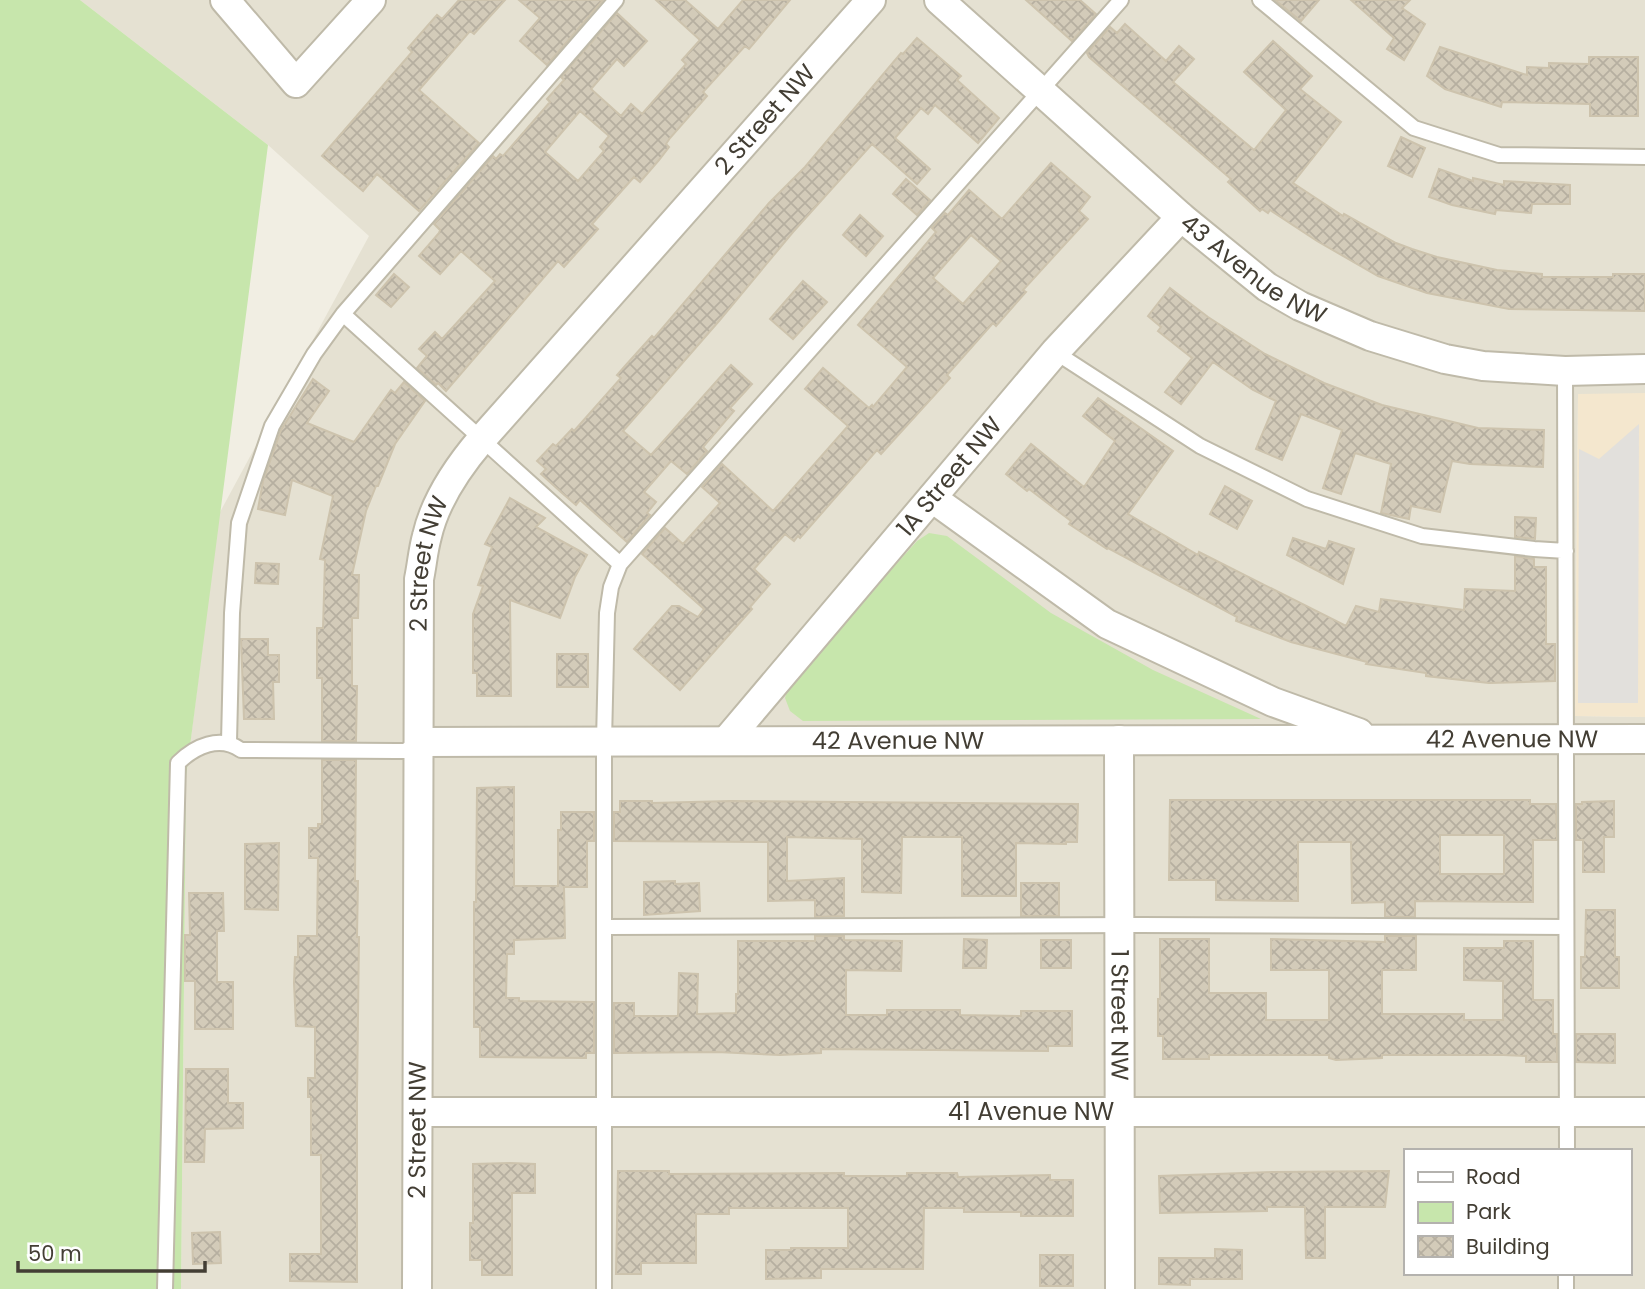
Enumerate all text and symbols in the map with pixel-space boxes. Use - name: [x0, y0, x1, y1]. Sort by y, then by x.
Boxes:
- street label: 2 Street NW: [707, 57, 822, 182]
- street label: 43 Avenue NW: [1174, 206, 1332, 331]
- street label: 1A Street NW: [889, 410, 1009, 543]
- street label: 2 Street NW: [402, 491, 456, 632]
- street label: 42 Avenue NW: [1426, 722, 1598, 756]
- street label: 42 Avenue NW: [812, 724, 984, 757]
- street label: 1 Street NW: [1103, 949, 1137, 1081]
- street label: 2 Street NW: [400, 1061, 434, 1199]
- street label: 41 Avenue NW: [948, 1095, 1114, 1128]
- legend: [1404, 1149, 1631, 1275]
- text: Road: [1466, 1162, 1521, 1191]
- text: Park: [1466, 1197, 1511, 1226]
- scale bar: [18, 1230, 205, 1274]
- text: Building: [1466, 1232, 1550, 1261]
- text: 50 m: [28, 1239, 82, 1268]

